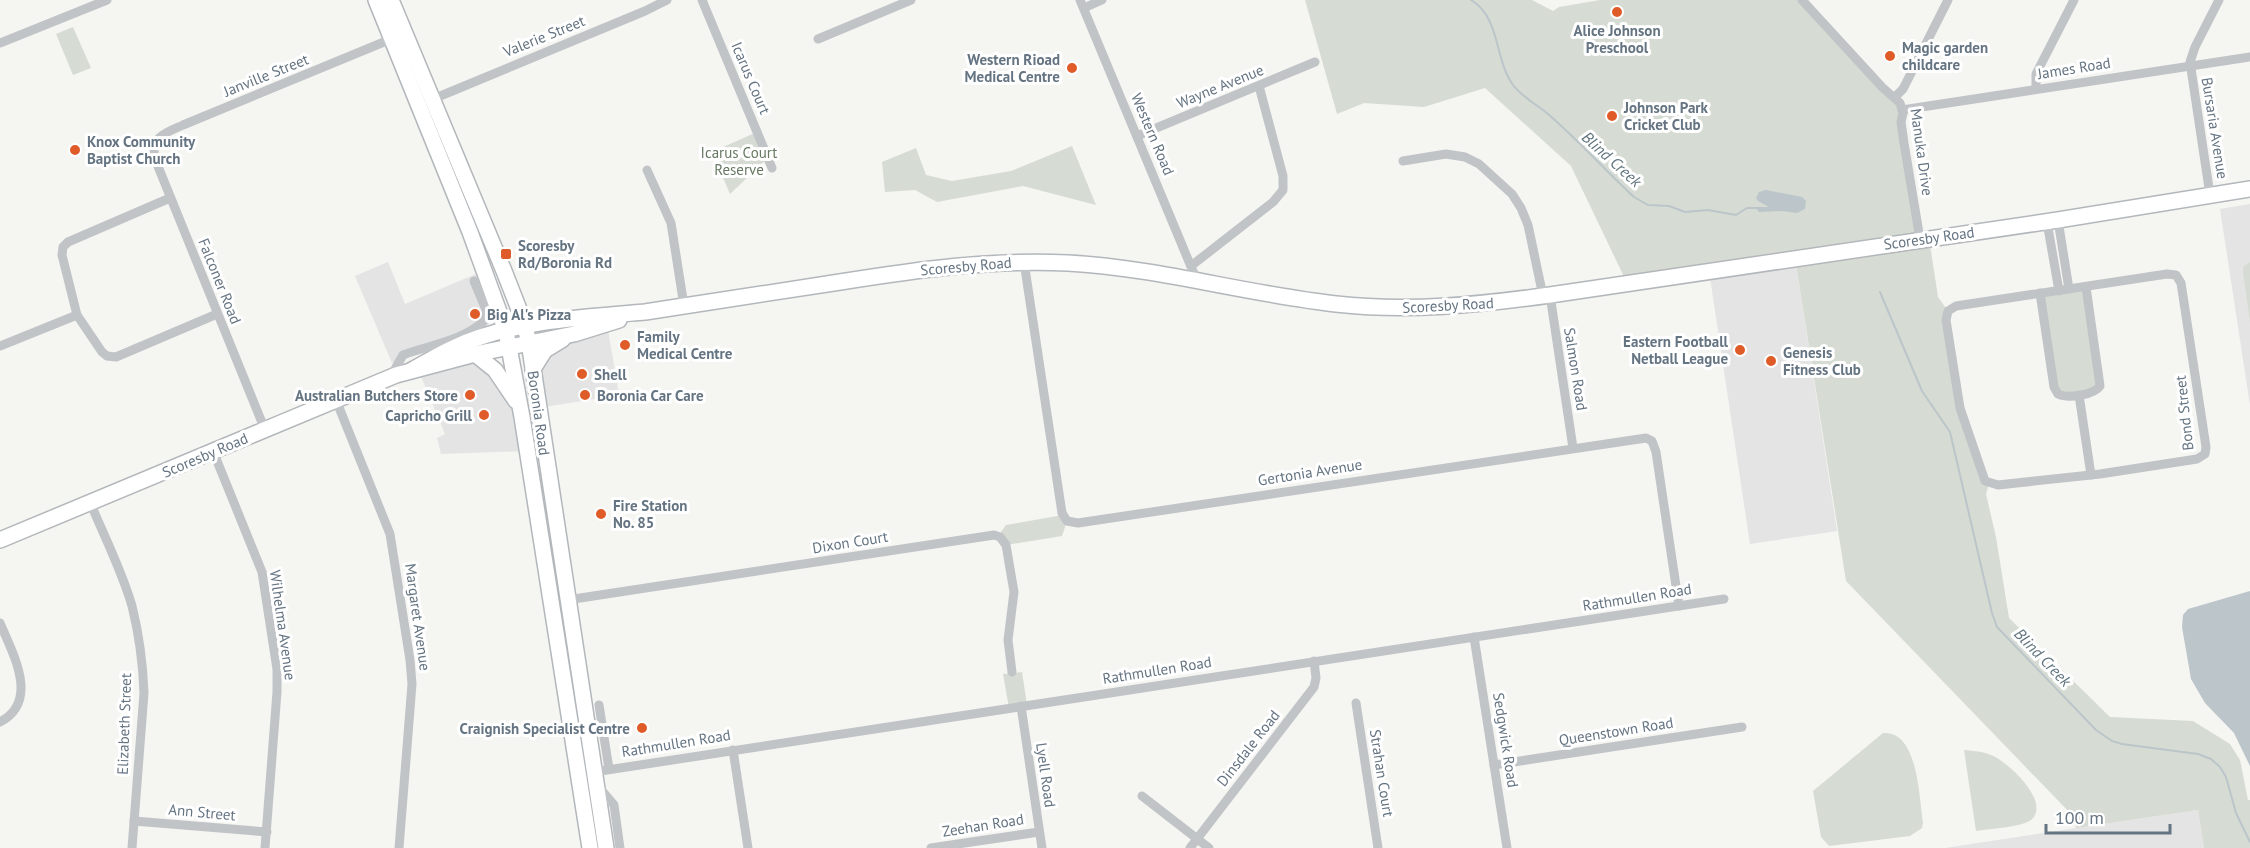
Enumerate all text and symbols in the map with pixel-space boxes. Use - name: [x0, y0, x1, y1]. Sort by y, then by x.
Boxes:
- marker: Alice Johnson Preschool: [1610, 5, 1624, 19]
- street label: Valerie Street: [500, 11, 588, 61]
- place label: Alice Johnson Preschool: [1573, 21, 1661, 57]
- place label: Magic garden childcare: [1902, 38, 1988, 74]
- street label: Icarus Court: [727, 39, 775, 117]
- street label: Janville Street: [220, 49, 311, 101]
- marker: Magic garden childcare: [1883, 49, 1897, 63]
- place label: Western Rioad Medical Centre: [965, 50, 1060, 86]
- street label: James Road: [2035, 53, 2112, 83]
- street label: Wayne Avenue: [1174, 60, 1266, 112]
- marker: Western Rioad Medical Centre: [1065, 61, 1079, 75]
- street label: Bursaria Avenue: [2198, 76, 2232, 180]
- street label: Western Road: [1127, 90, 1179, 178]
- place label: Johnson Park Cricket Club: [1623, 98, 1709, 134]
- street label: Manuka Drive: [1906, 107, 1938, 197]
- marker: Johnson Park Cricket Club: [1605, 109, 1619, 123]
- water label: Blind Creek: [1578, 127, 1647, 192]
- place label: Knox Community Baptist Church: [87, 132, 196, 168]
- marker: Knox Community Baptist Church: [68, 143, 82, 157]
- park label: Icarus Court Reserve: [701, 143, 777, 179]
- street label: Scoresby Road: [1882, 222, 1976, 254]
- street label: Falconer Road: [194, 235, 246, 327]
- place label: Scoresby Rd/Boronia Rd: [518, 236, 612, 272]
- marker: Scoresby Rd/Boronia Rd: [499, 247, 513, 261]
- street label: Scoresby Road: [920, 253, 1012, 279]
- street label: Scoresby Road: [1402, 293, 1494, 317]
- place label: Big Al's Pizza: [487, 305, 571, 324]
- marker: Big Al's Pizza: [468, 307, 482, 321]
- street label: Salmon Road: [1560, 326, 1592, 412]
- place label: Family Medical Centre: [637, 327, 733, 363]
- place label: Eastern Football Netball League: [1623, 332, 1729, 368]
- marker: Family Medical Centre: [618, 338, 632, 352]
- marker: Eastern Football Netball League: [1733, 343, 1747, 357]
- place label: Genesis Fitness Club: [1783, 343, 1861, 379]
- marker: Genesis Fitness Club: [1764, 354, 1778, 368]
- place label: Shell: [594, 365, 627, 384]
- marker: Shell: [575, 367, 589, 381]
- street label: Boronia Road: [524, 369, 554, 457]
- street label: Bond Street: [2171, 375, 2197, 451]
- place label: Australian Butchers Store: [295, 386, 458, 405]
- place label: Boronia Car Care: [597, 386, 704, 405]
- marker: Australian Butchers Store: [463, 388, 477, 402]
- marker: Boronia Car Care: [578, 388, 592, 402]
- place label: Capricho Grill: [385, 406, 473, 425]
- marker: Capricho Grill: [477, 408, 491, 422]
- street label: Scoresby Road: [159, 428, 251, 482]
- street label: Gertonia Avenue: [1256, 454, 1364, 490]
- place label: Fire Station No. 85: [613, 496, 687, 532]
- marker: Fire Station No. 85: [594, 507, 608, 521]
- street label: Dixon Court: [811, 527, 889, 557]
- street label: Margaret Avenue: [401, 562, 435, 672]
- street label: Wilhelma Avenue: [266, 569, 300, 681]
- street label: Rathmullen Road: [1581, 579, 1693, 615]
- water label: Blind Creek: [2010, 624, 2076, 691]
- street label: Rathmullen Road: [1101, 652, 1213, 688]
- street label: Elizabeth Street: [113, 673, 135, 775]
- street label: Sedgwick Road: [1489, 691, 1523, 789]
- street label: Dinsdale Road: [1212, 706, 1284, 790]
- street label: Queenstown Road: [1557, 713, 1675, 749]
- place label: Craignish Specialist Centre: [460, 719, 630, 738]
- marker: Craignish Specialist Centre: [635, 721, 649, 735]
- street label: Rathmullen Road: [620, 725, 732, 761]
- street label: Strahan Court: [1366, 728, 1398, 818]
- street label: Lyell Road: [1032, 741, 1060, 809]
- scale bar: [2046, 797, 2170, 835]
- street label: Ann Street: [168, 800, 236, 824]
- text: 100 m: [2055, 806, 2104, 829]
- street label: Zeehan Road: [941, 809, 1025, 841]

